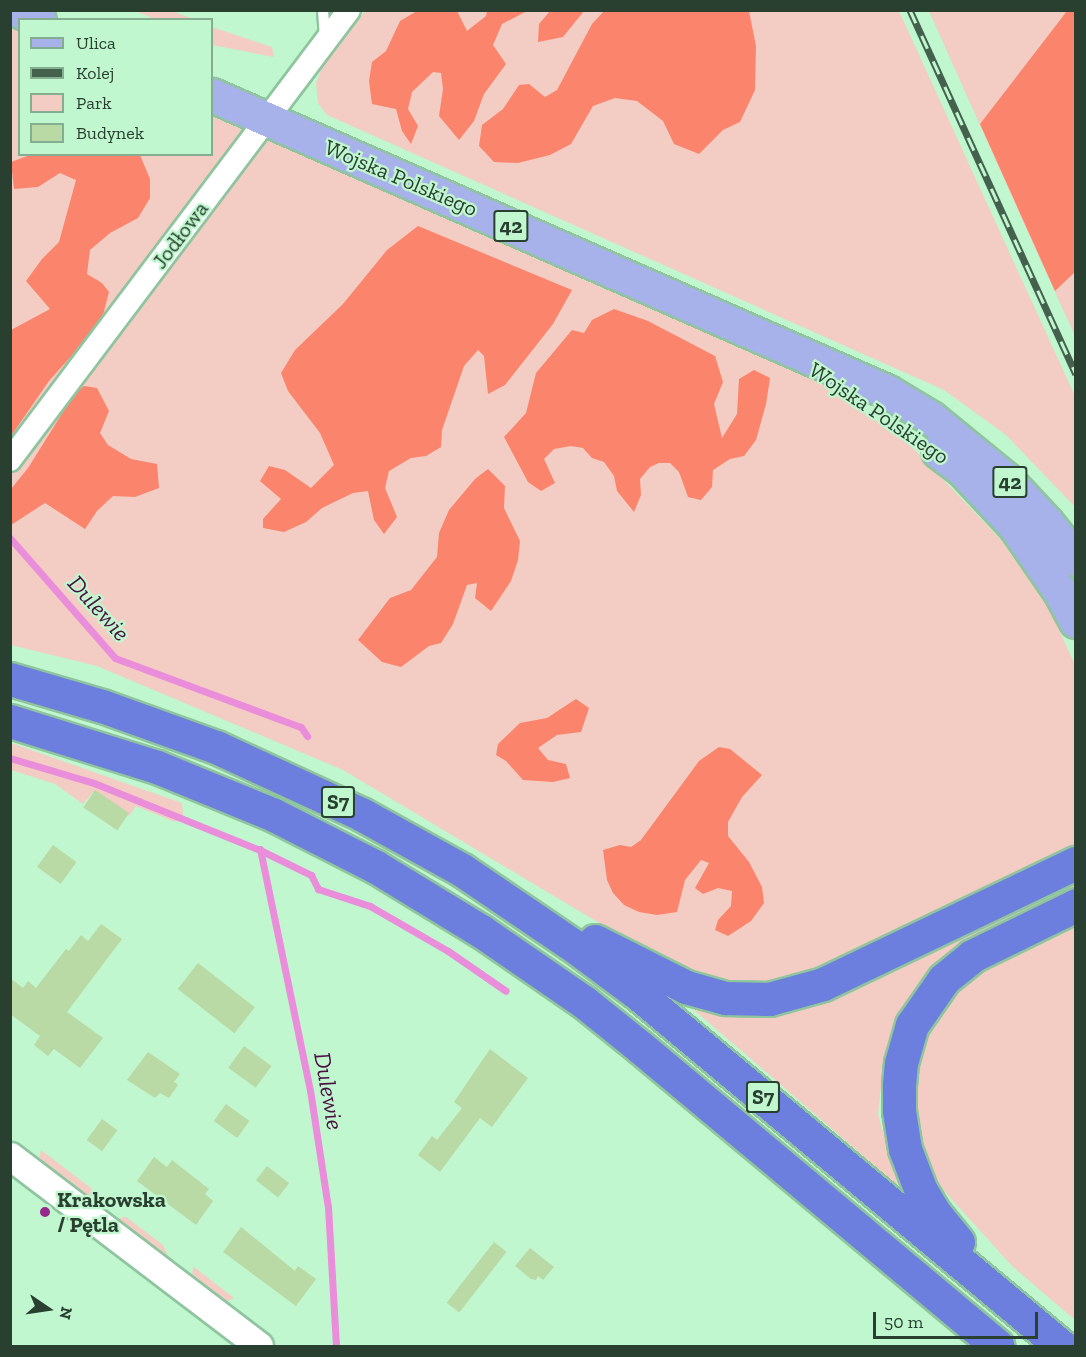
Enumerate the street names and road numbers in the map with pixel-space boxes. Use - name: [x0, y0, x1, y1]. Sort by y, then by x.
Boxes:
- street label: Wojska Polskiego: [321, 134, 481, 222]
- street label: Jodłowa: [146, 196, 214, 274]
- road number: 42: [493, 208, 529, 244]
- street label: Wojska Polskiego: [804, 356, 954, 470]
- road number: 42: [992, 464, 1028, 500]
- road number: S7: [320, 784, 356, 820]
- road number: S7: [745, 1079, 781, 1115]

